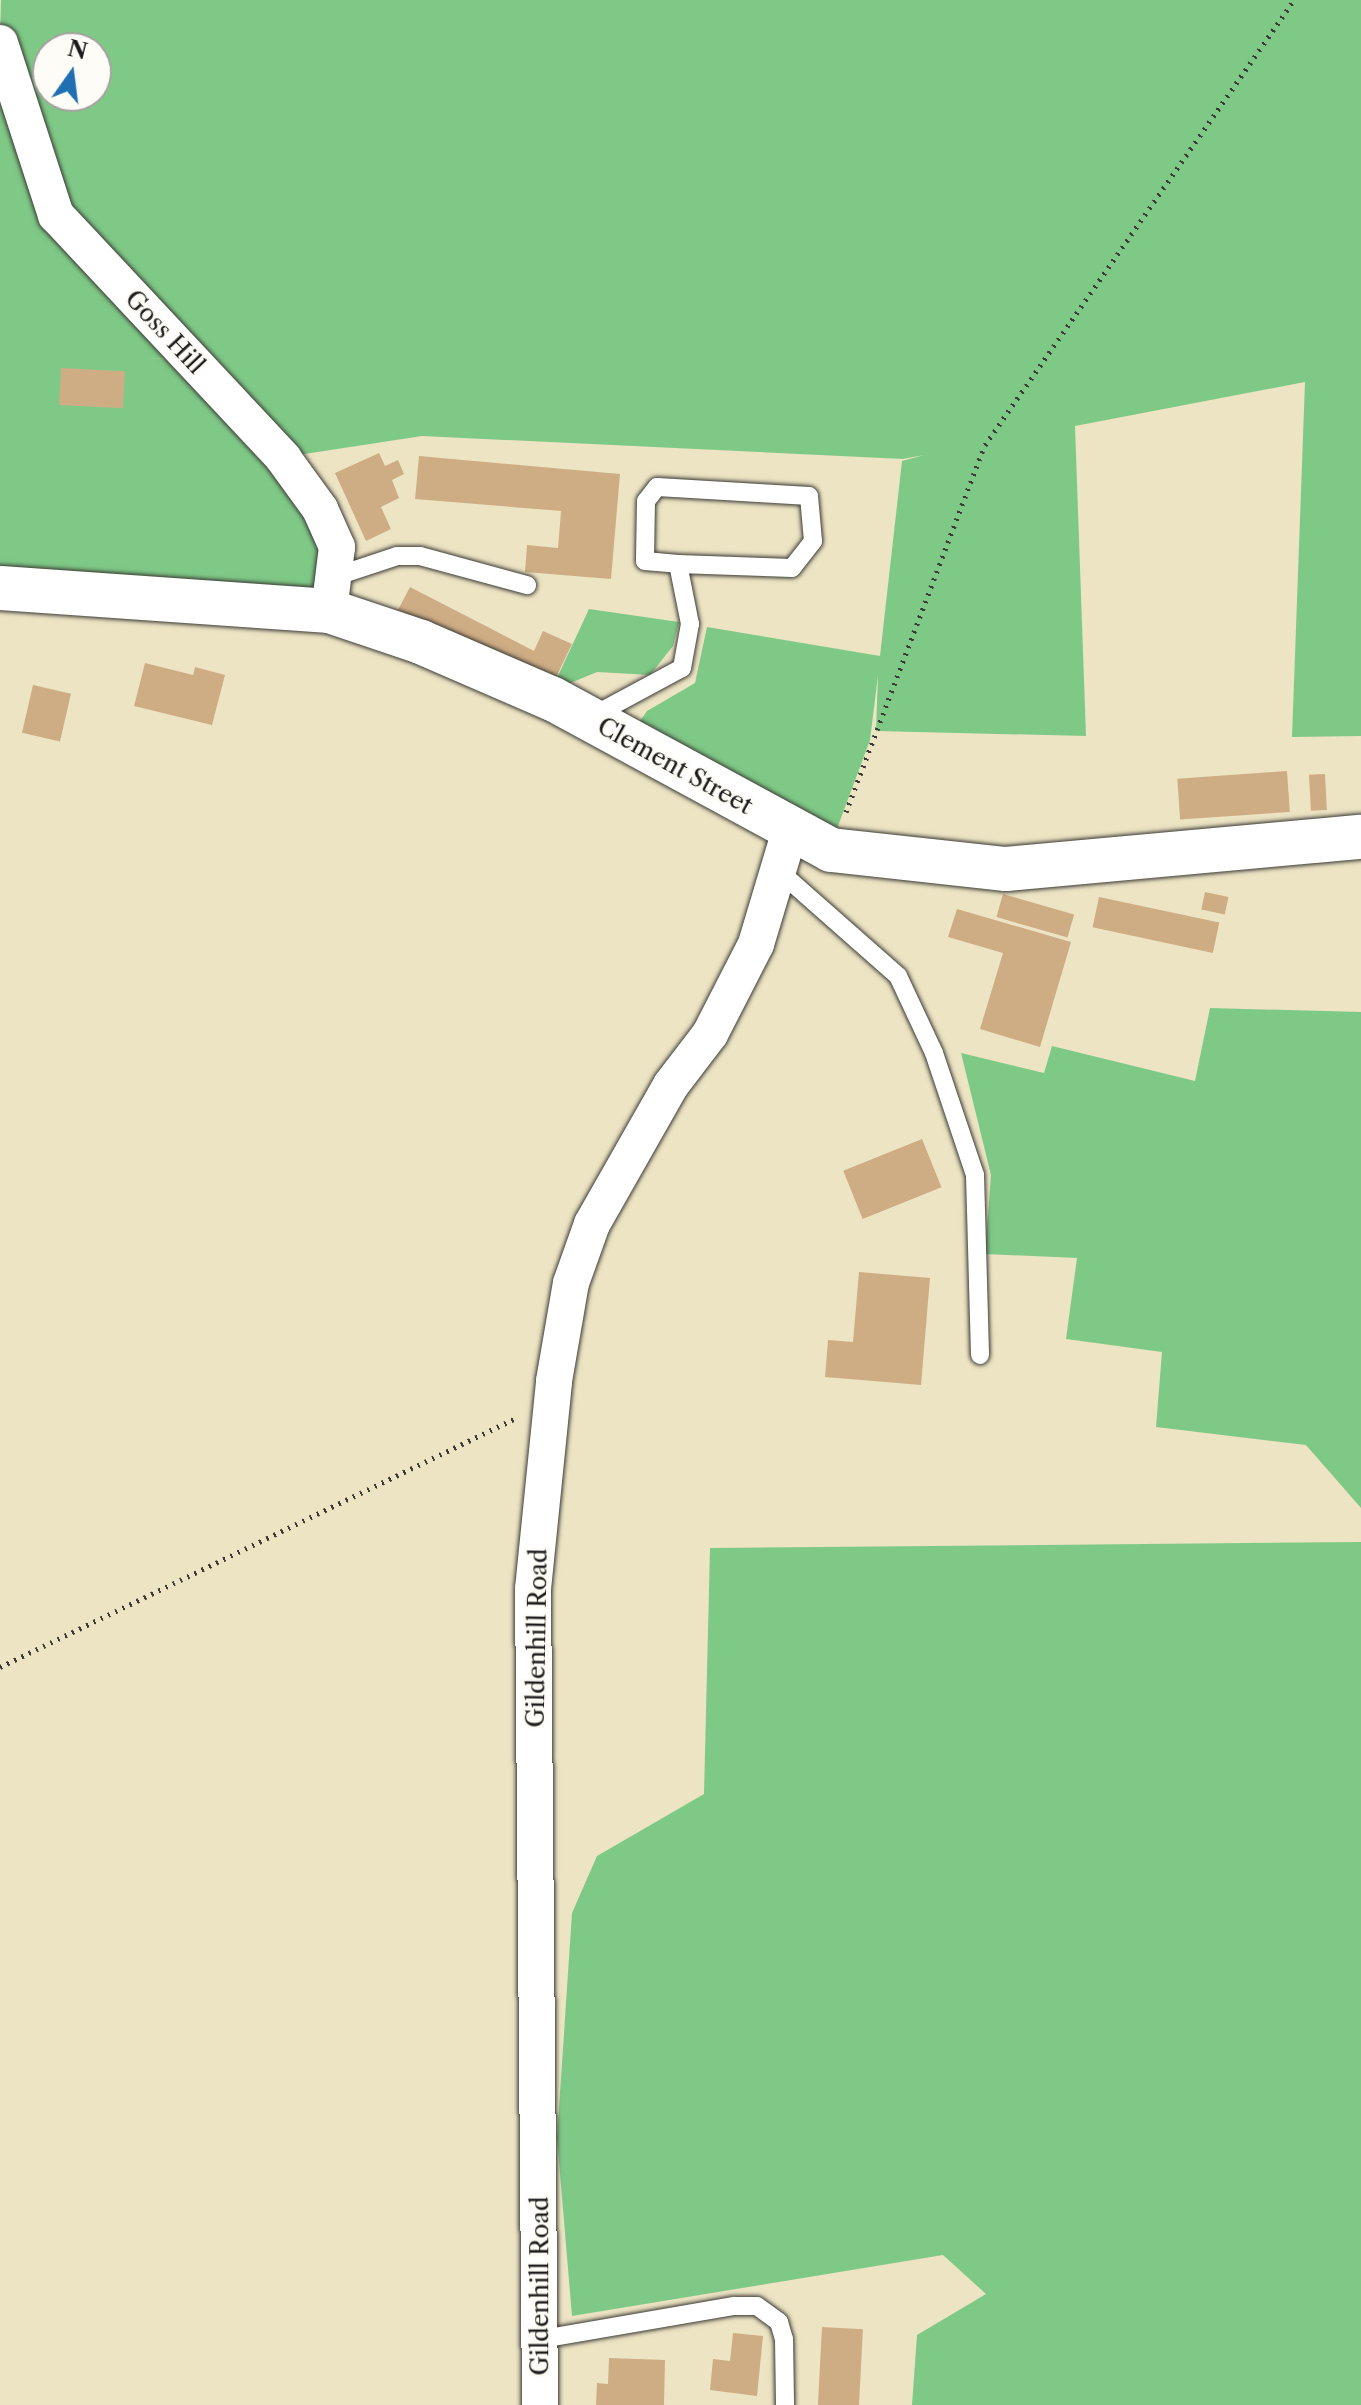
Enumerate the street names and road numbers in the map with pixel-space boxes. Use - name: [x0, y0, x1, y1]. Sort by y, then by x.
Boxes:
- street label: Goss Hill: [119, 284, 211, 380]
- street label: Clement Street: [592, 712, 758, 820]
- street label: Gildenhill Road: [521, 1548, 553, 1728]
- street label: Gildenhill Road: [526, 2196, 554, 2376]

